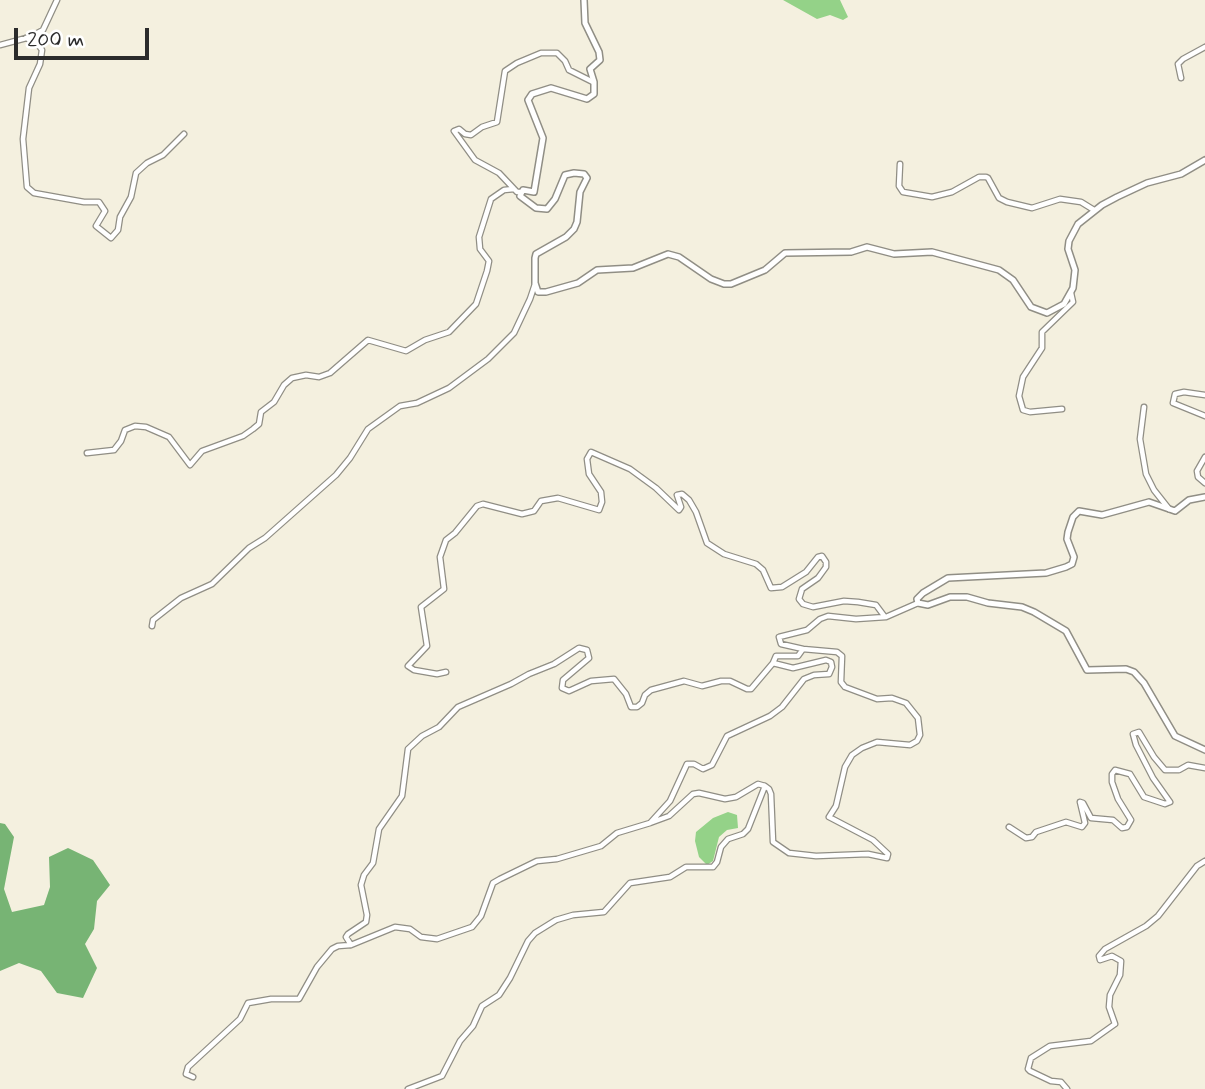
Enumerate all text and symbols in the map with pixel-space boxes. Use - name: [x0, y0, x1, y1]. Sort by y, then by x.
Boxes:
- scale bar: [18, 14, 152, 58]
- text: 200 m: [27, 26, 84, 54]

